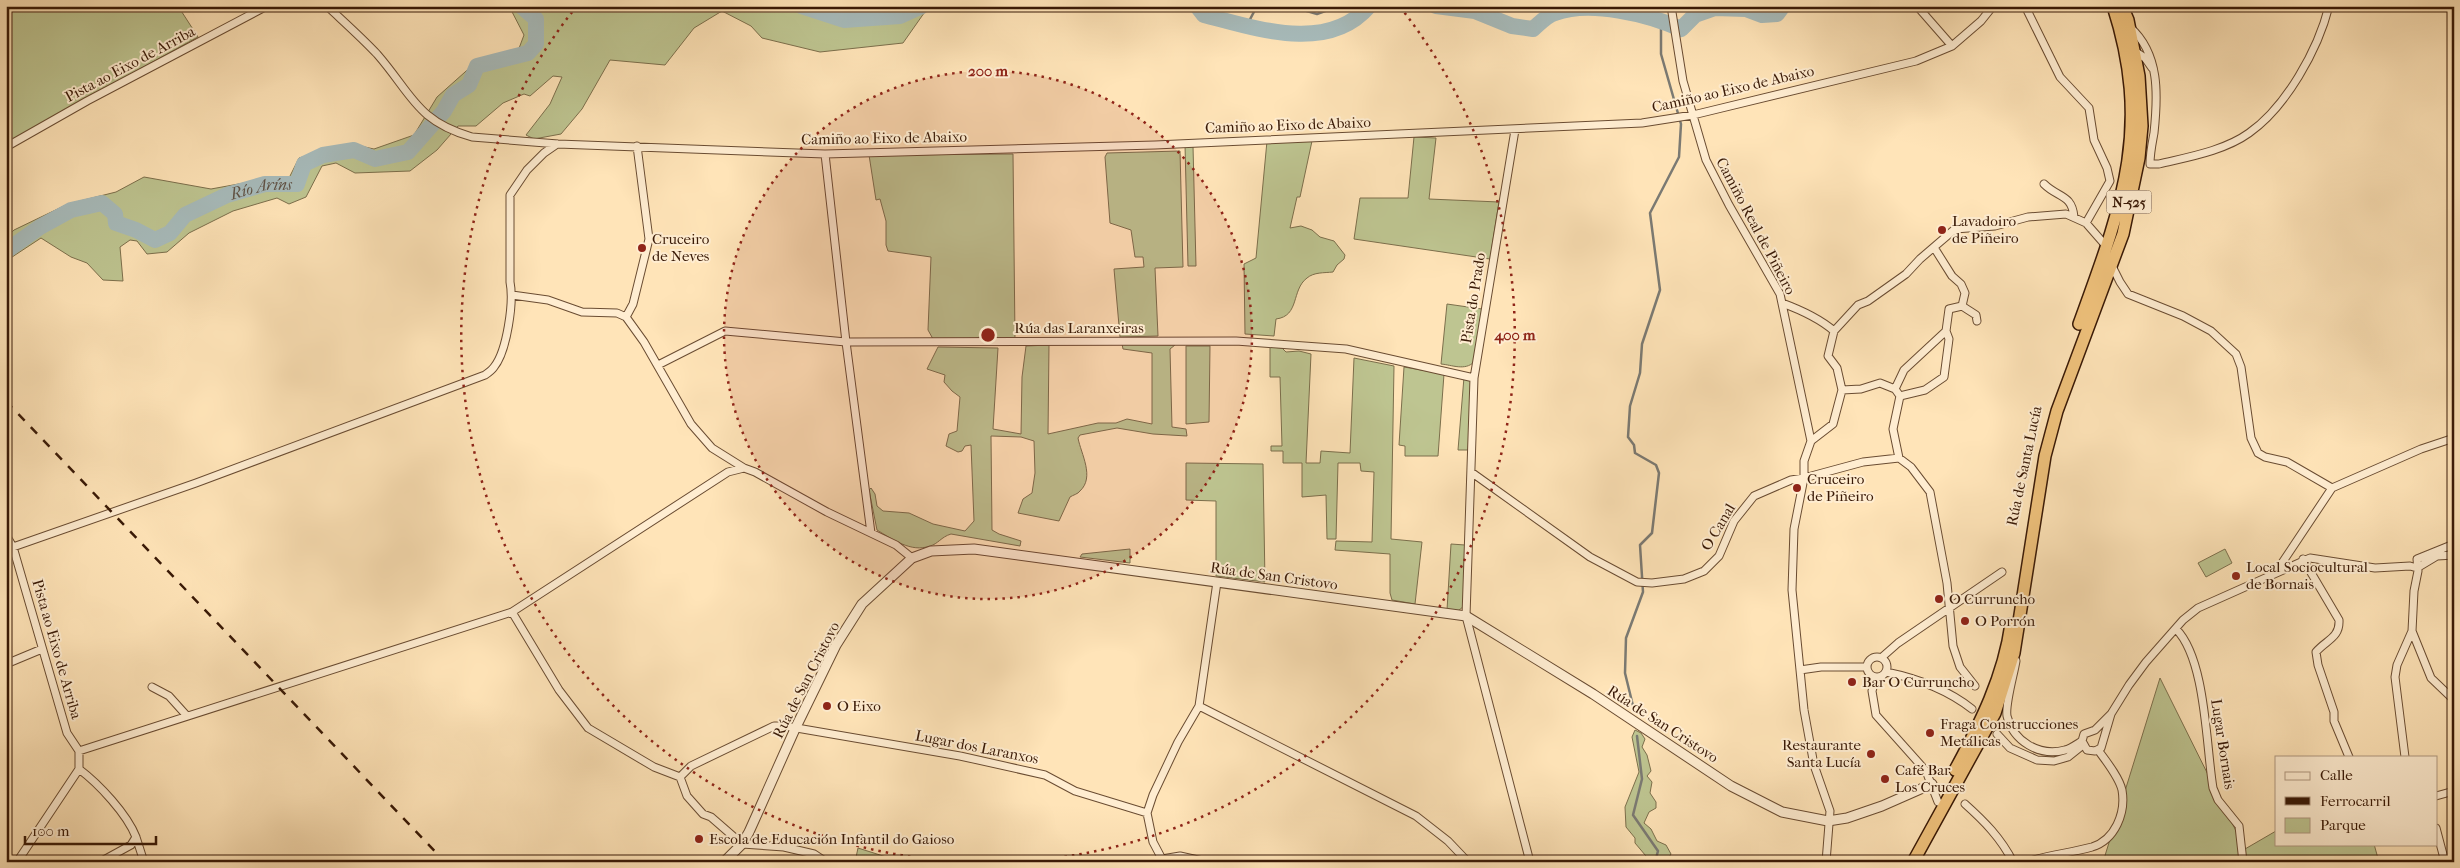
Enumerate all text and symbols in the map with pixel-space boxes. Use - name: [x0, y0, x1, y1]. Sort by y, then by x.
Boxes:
- street label: Pista ao Eixo de Arriba: [62, 22, 199, 106]
- street label: Camiño ao Eixo de Abaixo: [1650, 61, 1816, 116]
- text: 200 m: [968, 62, 1008, 80]
- street label: Camiño ao Eixo de Abaixo: [1205, 113, 1372, 137]
- street label: Camiño ao Eixo de Abaixo: [801, 128, 968, 148]
- street label: Camiño Real de Piñeiro: [1712, 154, 1800, 298]
- water label: Río Aríns: [227, 175, 293, 204]
- road number: N-525: [2106, 190, 2152, 213]
- place label: Lavadoiro de Piñeiro: [1952, 212, 2019, 247]
- marker: Lavadoiro de Piñeiro: [1936, 224, 1948, 236]
- place label: Cruceiro de Neves: [652, 230, 710, 265]
- marker: Cruceiro de Neves: [636, 242, 648, 254]
- street label: Pista do Prado: [1457, 251, 1489, 345]
- street label: Rúa das Laranxeiras: [1014, 319, 1144, 337]
- centre of rings: [979, 326, 997, 344]
- text: 400 m: [1493, 326, 1536, 344]
- street label: Rúa de Santa Lucía: [2002, 403, 2046, 528]
- place label: Cruceiro de Piñeiro: [1807, 470, 1874, 505]
- marker: Cruceiro de Piñeiro: [1791, 482, 1803, 494]
- street label: O Canal: [1697, 500, 1739, 554]
- street label: Rúa de San Cristovo: [1209, 558, 1339, 594]
- place label: Local Sociocultural de Bornais: [2246, 558, 2368, 593]
- marker: Local Sociocultural de Bornais: [2230, 570, 2242, 582]
- street label: Pista ao Eixo de Arriba: [28, 577, 86, 722]
- place label: O Curruncho: [1949, 590, 2036, 608]
- marker: O Curruncho: [1933, 593, 1945, 605]
- place label: O Porrón: [1975, 612, 2035, 630]
- marker: O Porrón: [1959, 615, 1971, 627]
- street label: Rúa de San Cristovo: [769, 618, 843, 741]
- place label: Bar O Curruncho: [1862, 673, 1975, 691]
- marker: Bar O Curruncho: [1846, 676, 1858, 688]
- street label: Rúa de San Cristovo: [1604, 681, 1722, 767]
- place label: O Eixo: [837, 697, 881, 715]
- street label: Lugar Bornais: [2207, 697, 2239, 791]
- marker: O Eixo: [821, 700, 833, 712]
- place label: Fraga Construcciones Metálicas: [1940, 715, 2079, 750]
- street label: Lugar dos Laranxos: [914, 726, 1041, 768]
- marker: Fraga Construcciones Metálicas: [1924, 727, 1936, 739]
- place label: Restaurante Santa Lucía: [1782, 736, 1862, 771]
- marker: Restaurante Santa Lucía: [1865, 748, 1877, 760]
- legend: [2275, 756, 2438, 846]
- place label: Café Bar Los Cruces: [1895, 761, 1965, 796]
- text: Calle: [2320, 766, 2353, 784]
- marker: Café Bar Los Cruces: [1879, 773, 1891, 785]
- text: Ferrocarril: [2320, 792, 2391, 810]
- scale bar: [25, 813, 156, 845]
- text: Parque: [2320, 816, 2366, 834]
- text: 100 m: [32, 822, 70, 840]
- place label: Escola de Educación Infantil do Gaioso: [709, 830, 955, 848]
- marker: Escola de Educación Infantil do Gaioso: [693, 833, 705, 845]

